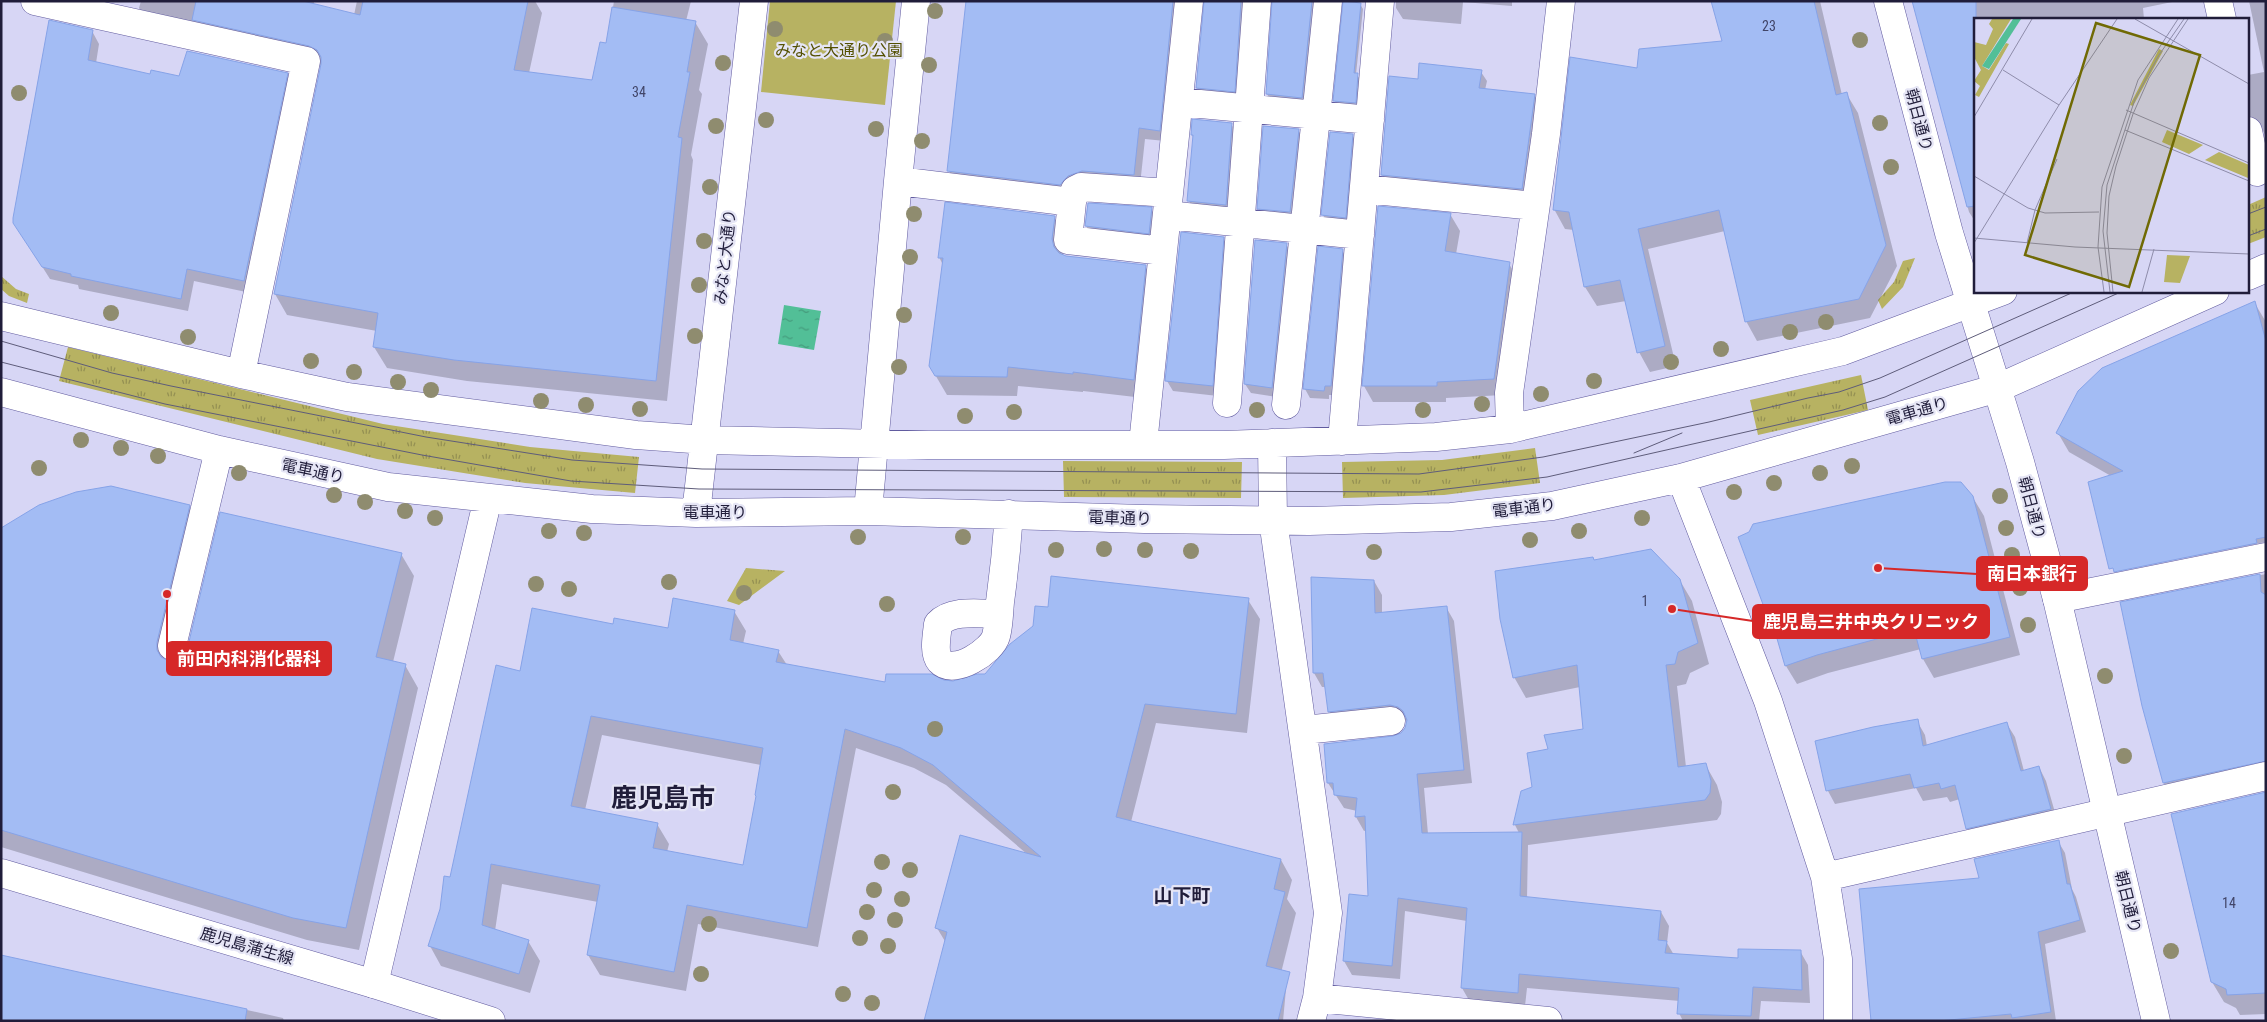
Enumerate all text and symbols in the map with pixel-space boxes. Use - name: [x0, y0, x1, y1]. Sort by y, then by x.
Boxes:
- house number: 23: [1762, 18, 1776, 34]
- inset map: [1974, 18, 2250, 292]
- park label: みなと大通り公園: [775, 41, 903, 60]
- house number: 34: [632, 84, 646, 100]
- street label: 朝日通り: [1902, 87, 1936, 153]
- street label: みなと大通り: [711, 208, 739, 306]
- street label: 電車通り: [1884, 393, 1950, 429]
- street label: 電車通り: [280, 455, 346, 487]
- street label: 朝日通り: [2015, 475, 2049, 541]
- street label: 電車通り: [1491, 495, 1557, 521]
- street label: 電車通り: [683, 503, 747, 522]
- street label: 電車通り: [1088, 507, 1152, 529]
- callout: 南日本銀行: [1977, 557, 2087, 590]
- text: 南日本銀行: [1987, 563, 2077, 584]
- house number: 1: [1642, 593, 1648, 609]
- callout: 鹿児島三井中央クリニック: [1753, 605, 1989, 638]
- text: 鹿児島三井中央クリニック: [1763, 611, 1979, 632]
- callout: 前田内科消化器科: [167, 642, 331, 675]
- text: 前田内科消化器科: [177, 648, 321, 669]
- district label: 鹿児島市: [611, 783, 715, 813]
- street label: 朝日通り: [2111, 869, 2145, 935]
- district label: 山下町: [1153, 884, 1211, 907]
- house number: 14: [2222, 895, 2236, 911]
- street label: 鹿児島蒲生線: [198, 924, 296, 968]

